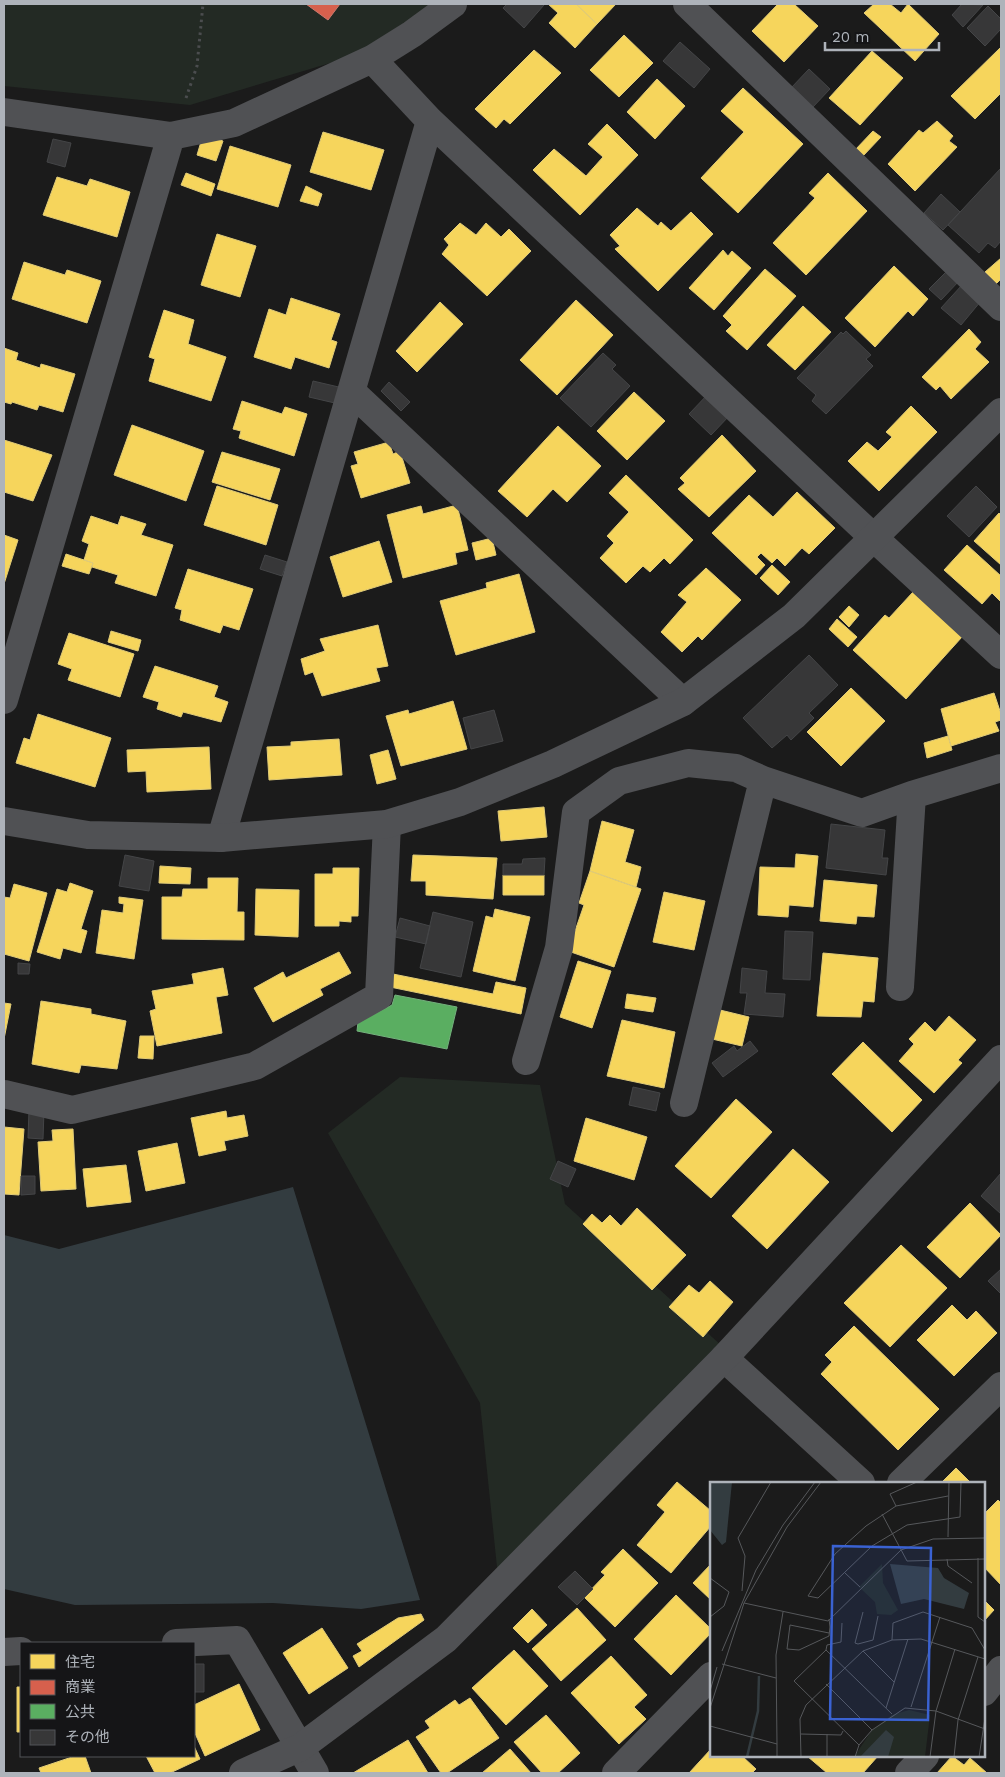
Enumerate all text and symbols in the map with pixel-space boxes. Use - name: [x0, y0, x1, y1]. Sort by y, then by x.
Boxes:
- scale bar: [825, 20, 939, 52]
- text: 20 m: [832, 28, 870, 46]
- inset map: [710, 1482, 985, 1757]
- legend: [20, 1642, 195, 1757]
- text: 住宅: [65, 1653, 95, 1671]
- text: 商業: [65, 1678, 95, 1696]
- text: 公共: [65, 1703, 95, 1721]
- text: その他: [65, 1728, 110, 1746]

